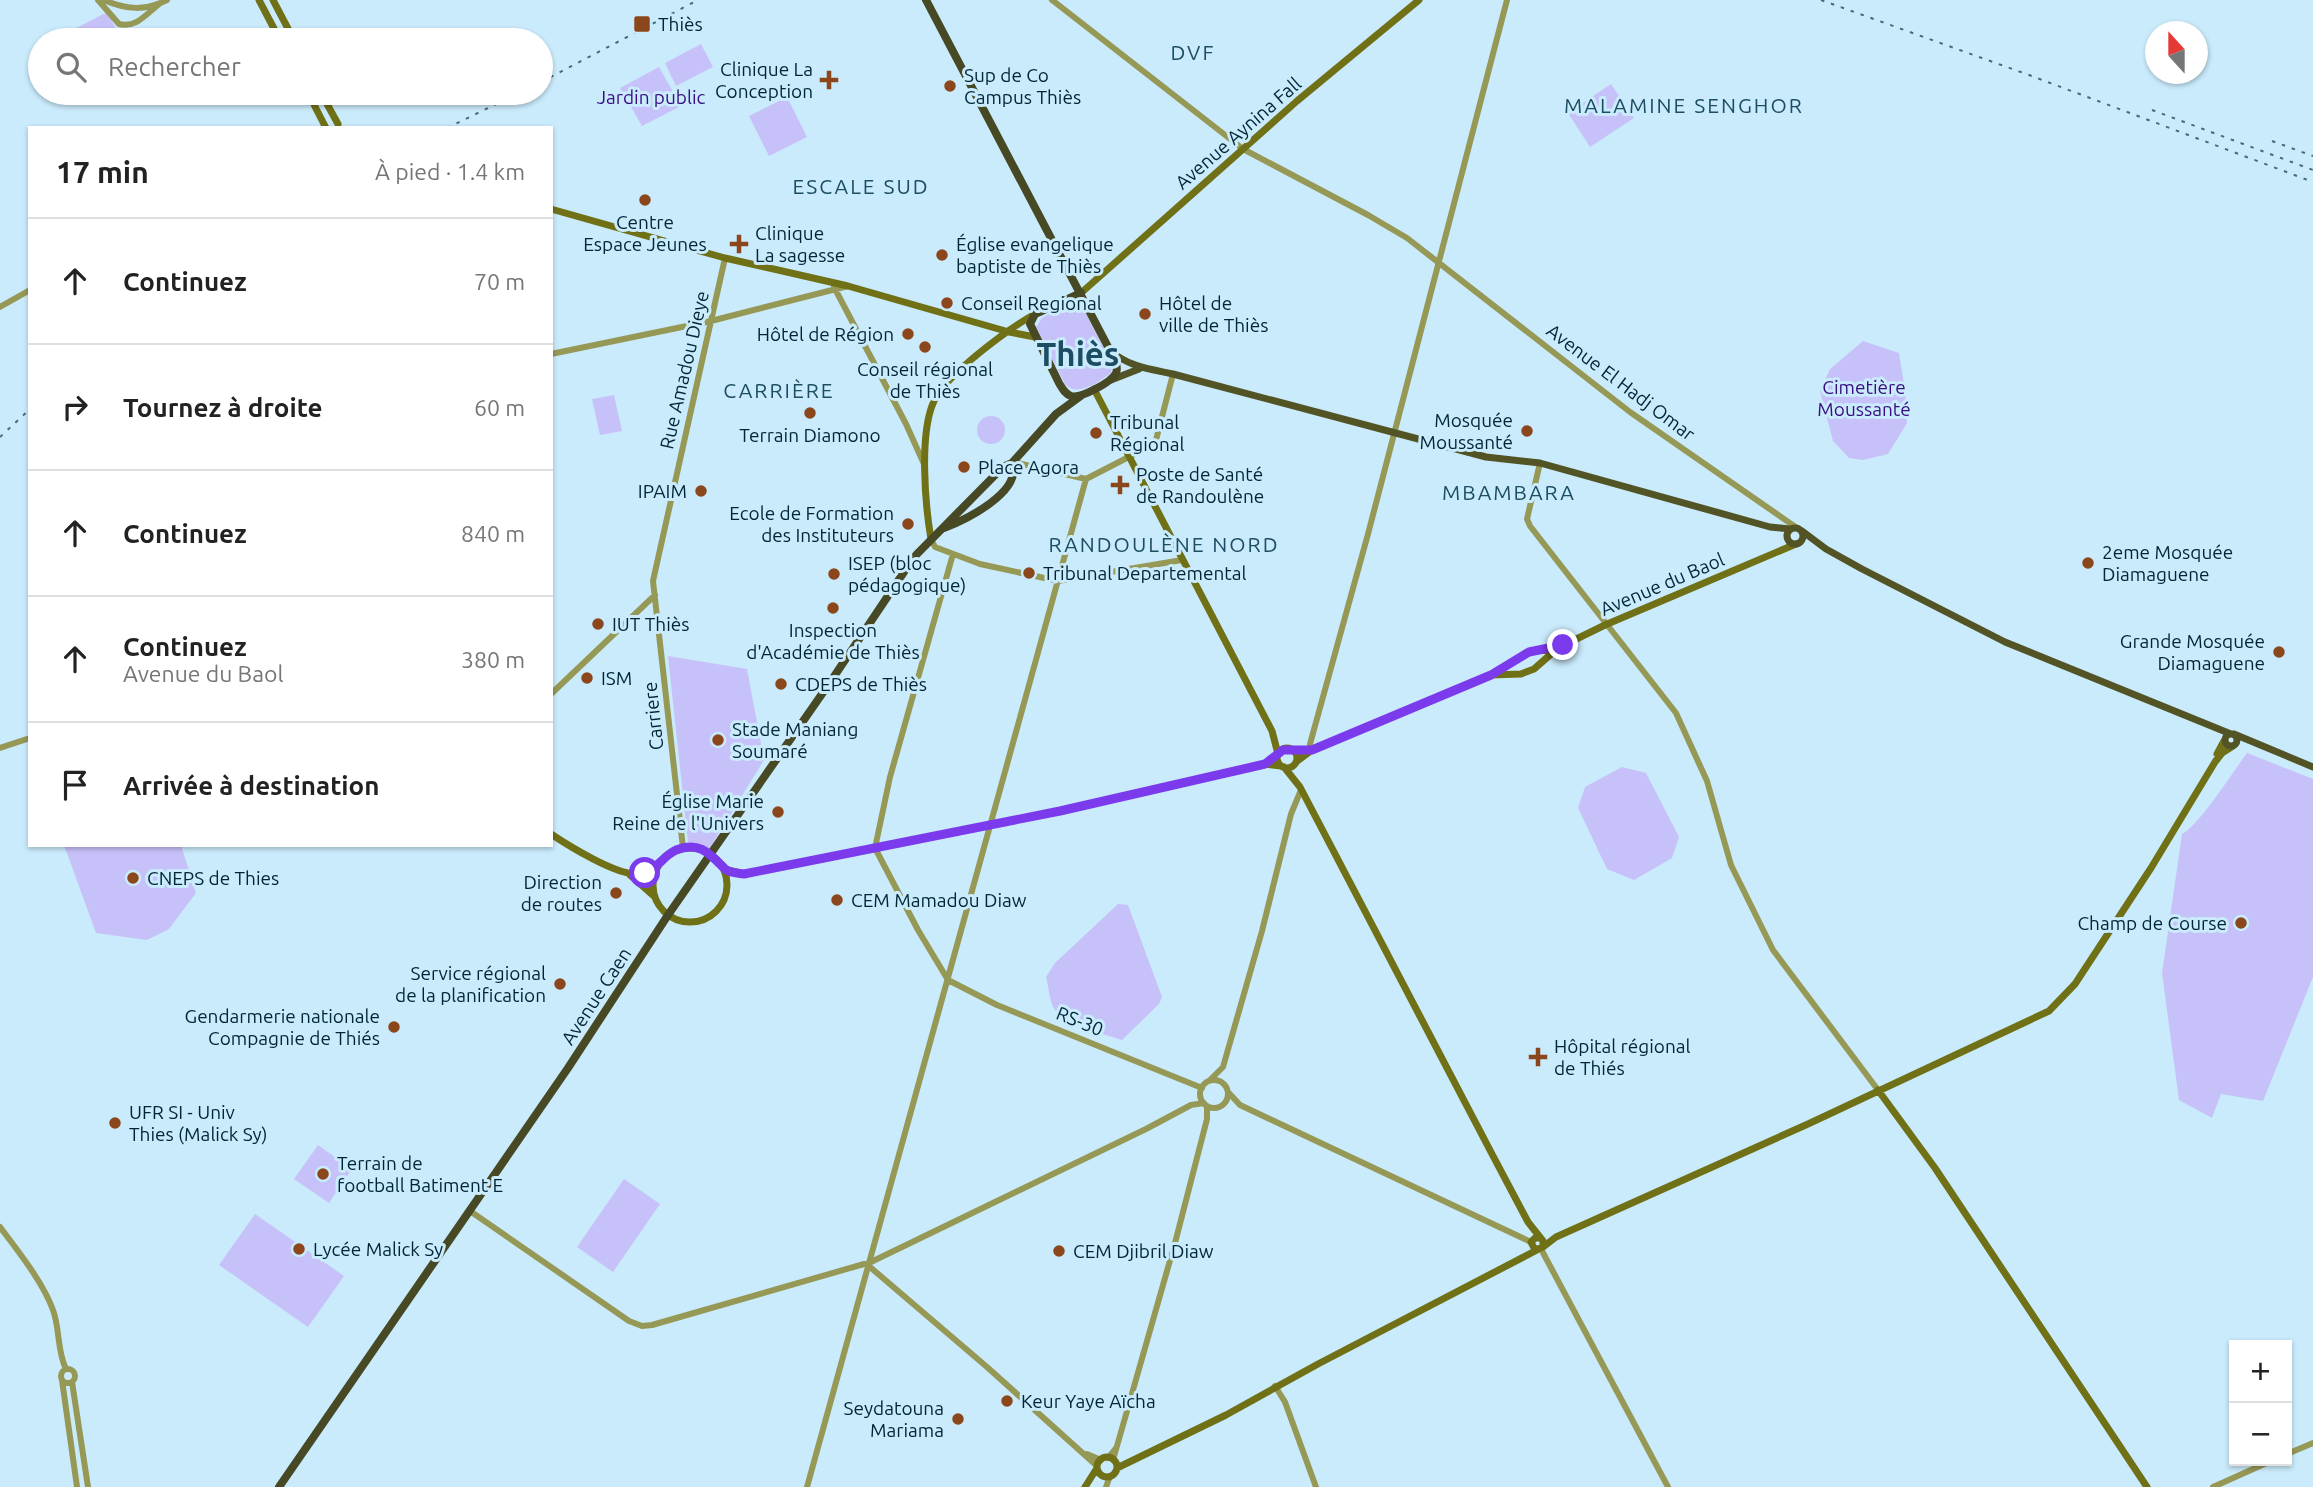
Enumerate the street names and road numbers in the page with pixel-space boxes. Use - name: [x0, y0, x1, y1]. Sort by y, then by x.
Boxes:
- street label: Avenue Aynina Fall: [1171, 72, 1305, 194]
- street label: Rue Amadou Dieye: [655, 289, 713, 451]
- street label: Avenue El Hadj Omar: [1543, 319, 1699, 445]
- street label: Avenue du Baol: [1597, 548, 1727, 620]
- street label: Carriere: [638, 681, 668, 751]
- street label: Avenue Caen: [557, 943, 635, 1049]
- street label: RS-30: [1053, 1002, 1107, 1040]

